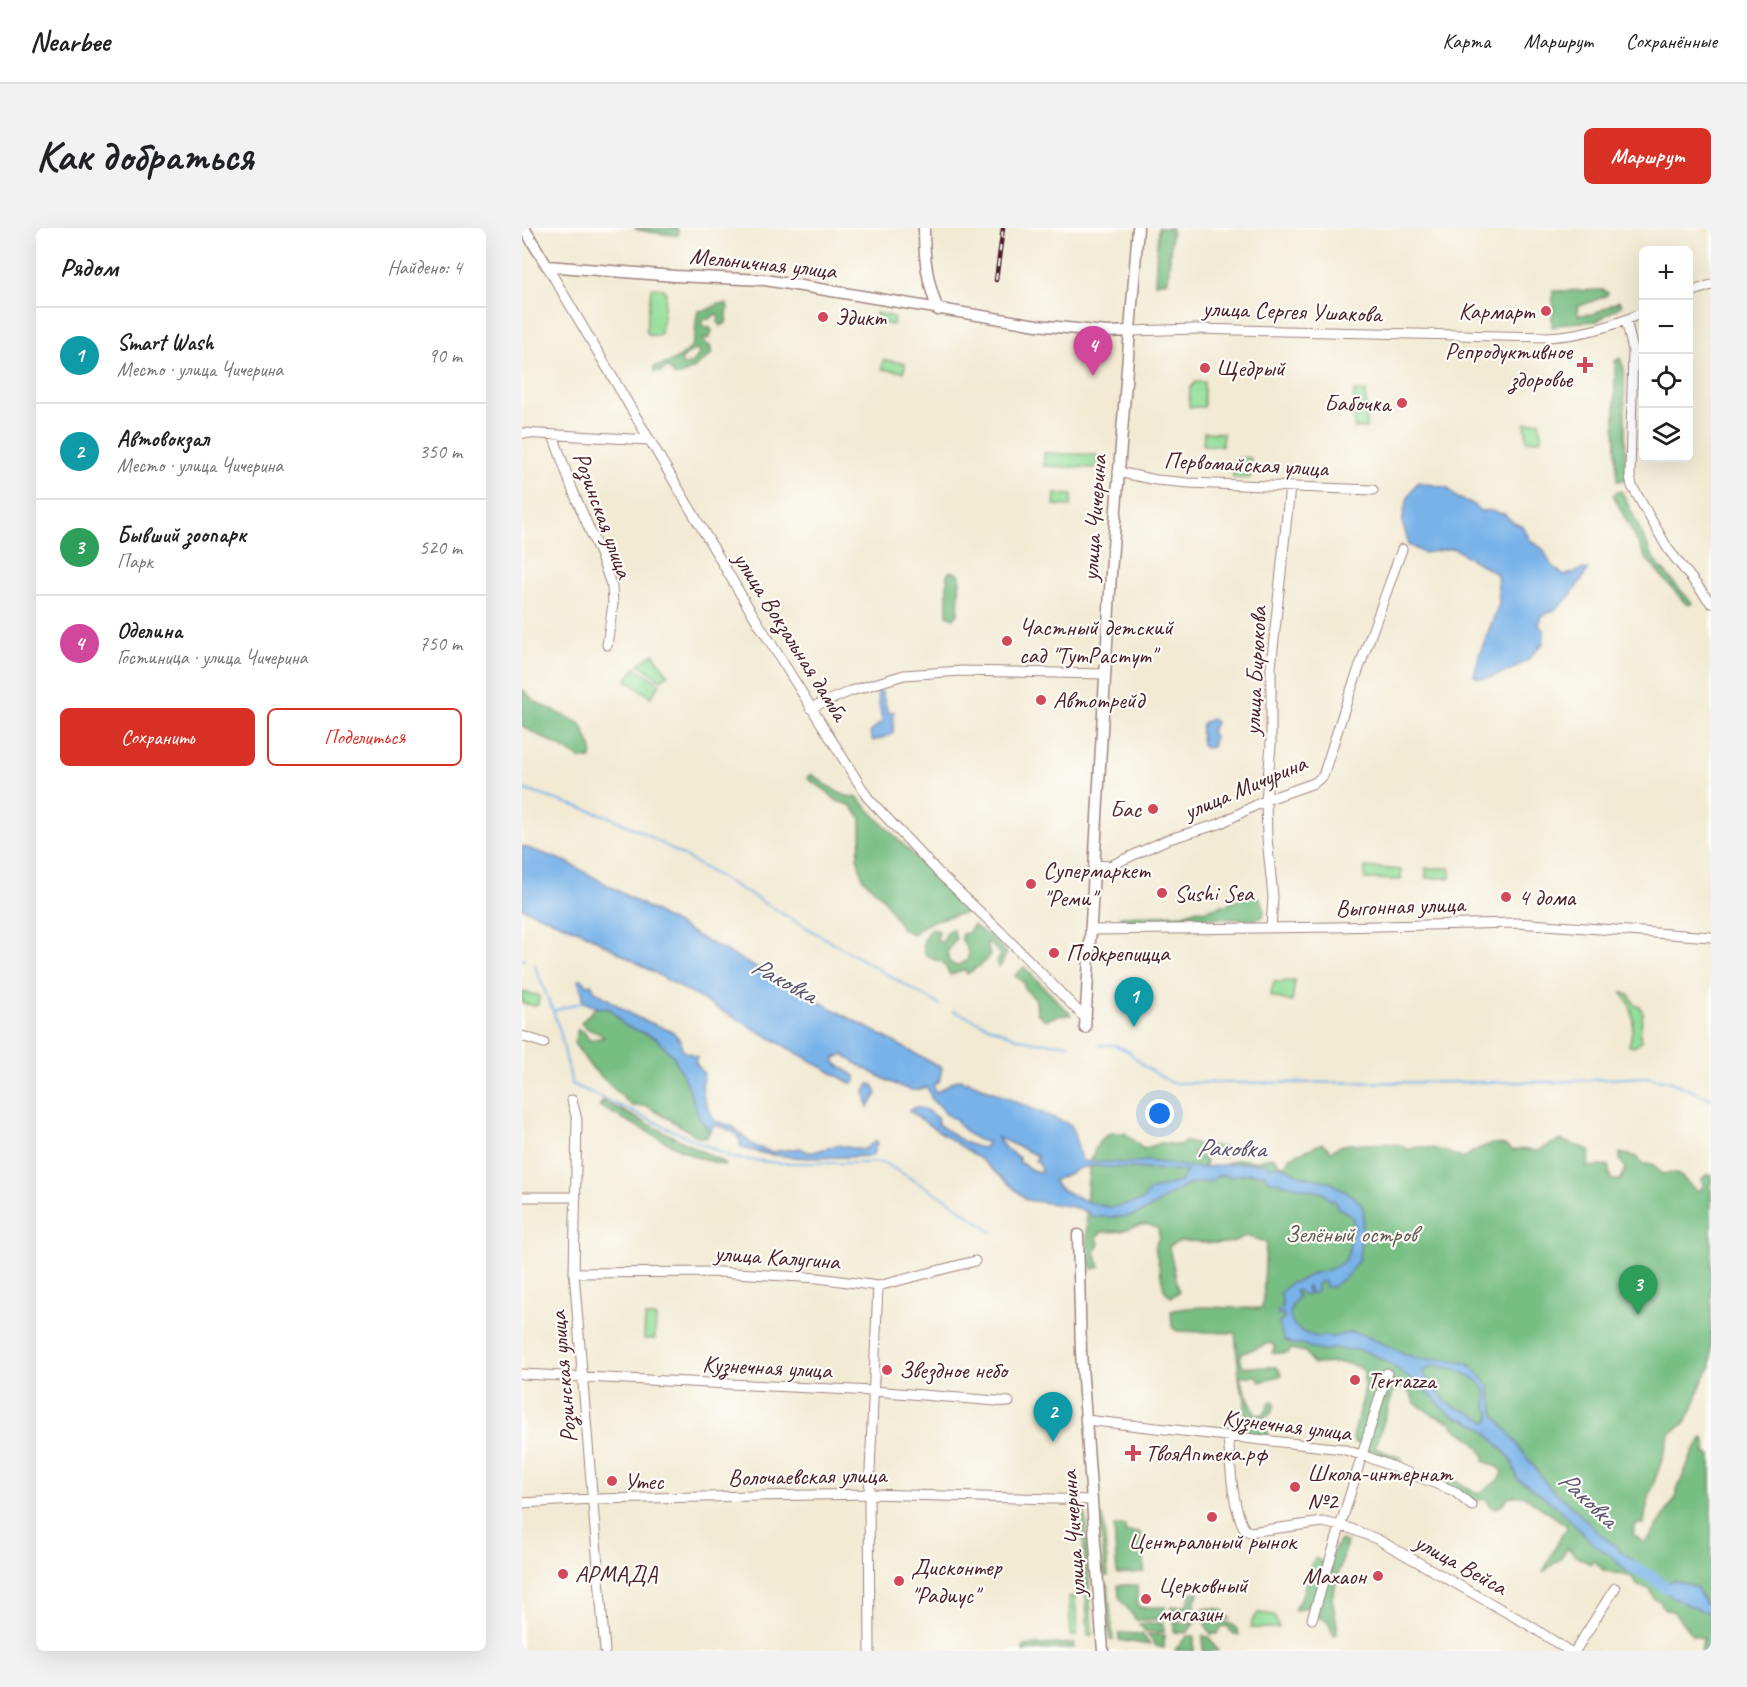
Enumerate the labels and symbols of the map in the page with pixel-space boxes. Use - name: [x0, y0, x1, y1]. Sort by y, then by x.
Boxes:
- street label: Мельничная улица: [688, 240, 839, 286]
- street label: улица Сергея Ушакова: [1200, 293, 1384, 329]
- place label: Кармарт: [1459, 296, 1536, 326]
- place label: Эдикт: [835, 302, 887, 332]
- marker: Кармарт: [1539, 304, 1553, 318]
- marker: Эдикт: [816, 310, 830, 324]
- pin: 4: [1074, 326, 1112, 376]
- place label: Репродуктивное здоровье: [1445, 336, 1574, 395]
- place label: Щедрый: [1217, 353, 1287, 383]
- marker: Репродуктивное здоровье: [1576, 356, 1594, 374]
- marker: Щедрый: [1198, 361, 1212, 375]
- place label: Бабочка: [1324, 388, 1392, 418]
- marker: Бабочка: [1395, 396, 1409, 410]
- street label: Первомайская улица: [1163, 445, 1330, 483]
- street label: Розинская улица: [565, 448, 640, 584]
- street label: улица Чичерина: [1074, 452, 1113, 584]
- street label: улица Вокзальная дамба: [725, 544, 856, 729]
- street label: улица Бирюкова: [1237, 604, 1273, 738]
- place label: Частный детский сад "ТутРастут": [1019, 612, 1175, 670]
- marker: Частный детский сад "ТутРастут": [1000, 634, 1014, 648]
- place label: Автотрейд: [1053, 685, 1147, 715]
- marker: Автотрейд: [1034, 693, 1048, 707]
- street label: улица Мичурина: [1177, 747, 1312, 827]
- place label: Бас: [1110, 794, 1142, 824]
- marker: Бас: [1146, 802, 1160, 816]
- place label: Супермаркет "Реми": [1043, 855, 1151, 913]
- marker: Супермаркет "Реми": [1024, 877, 1038, 891]
- place label: Sushi Sea: [1174, 878, 1255, 908]
- place label: 4 дома: [1518, 882, 1577, 912]
- marker: Sushi Sea: [1155, 886, 1169, 900]
- street label: Выгонная улица: [1335, 889, 1467, 923]
- marker: 4 дома: [1499, 890, 1513, 904]
- place label: Подкрепицца: [1066, 938, 1171, 968]
- marker: Подкрепицца: [1047, 946, 1061, 960]
- water label: Раковка: [746, 949, 825, 1012]
- pin: 1: [1114, 978, 1154, 1027]
- your location: [1145, 1099, 1174, 1128]
- water label: Раковка: [1196, 1131, 1269, 1165]
- park label: Зелёный остров: [1285, 1219, 1423, 1249]
- street label: улица Калугина: [711, 1238, 842, 1276]
- pin: 3: [1618, 1266, 1658, 1315]
- street label: Розинская улица: [542, 1308, 585, 1444]
- street label: Кузнечная улица: [702, 1349, 834, 1386]
- place label: Звездное небо: [899, 1355, 1010, 1385]
- marker: Звездное небо: [880, 1363, 894, 1377]
- place label: Terrazza: [1367, 1365, 1438, 1395]
- marker: Terrazza: [1348, 1373, 1362, 1387]
- pin: 2: [1034, 1392, 1072, 1442]
- street label: Кузнечная улица: [1221, 1402, 1355, 1449]
- place label: ТвояАптека.рф: [1145, 1438, 1268, 1468]
- marker: ТвояАптека.рф: [1126, 1446, 1140, 1460]
- place label: Школа-интернат №2: [1307, 1458, 1454, 1516]
- street label: Волочаевская улица: [728, 1460, 889, 1492]
- water label: Раковка: [1552, 1463, 1627, 1537]
- place label: Утес: [624, 1466, 665, 1496]
- street label: улица Чичерина: [1054, 1468, 1093, 1600]
- marker: Утес: [605, 1474, 619, 1488]
- marker: Школа-интернат №2: [1288, 1480, 1302, 1494]
- marker: Центральный рынок: [1205, 1510, 1219, 1524]
- street label: улица Вейса: [1408, 1525, 1514, 1602]
- place label: Центральный рынок: [1128, 1526, 1298, 1556]
- place label: Дисконтер "Радиус": [911, 1552, 1003, 1610]
- place label: АРМАДА: [575, 1559, 658, 1589]
- place label: Махаон: [1302, 1561, 1367, 1591]
- marker: АРМАДА: [556, 1567, 570, 1581]
- marker: Махаон: [1371, 1569, 1385, 1583]
- place label: Церковный магазин: [1158, 1570, 1250, 1628]
- marker: Дисконтер "Радиус": [892, 1574, 906, 1588]
- marker: Церковный магазин: [1139, 1592, 1153, 1606]

